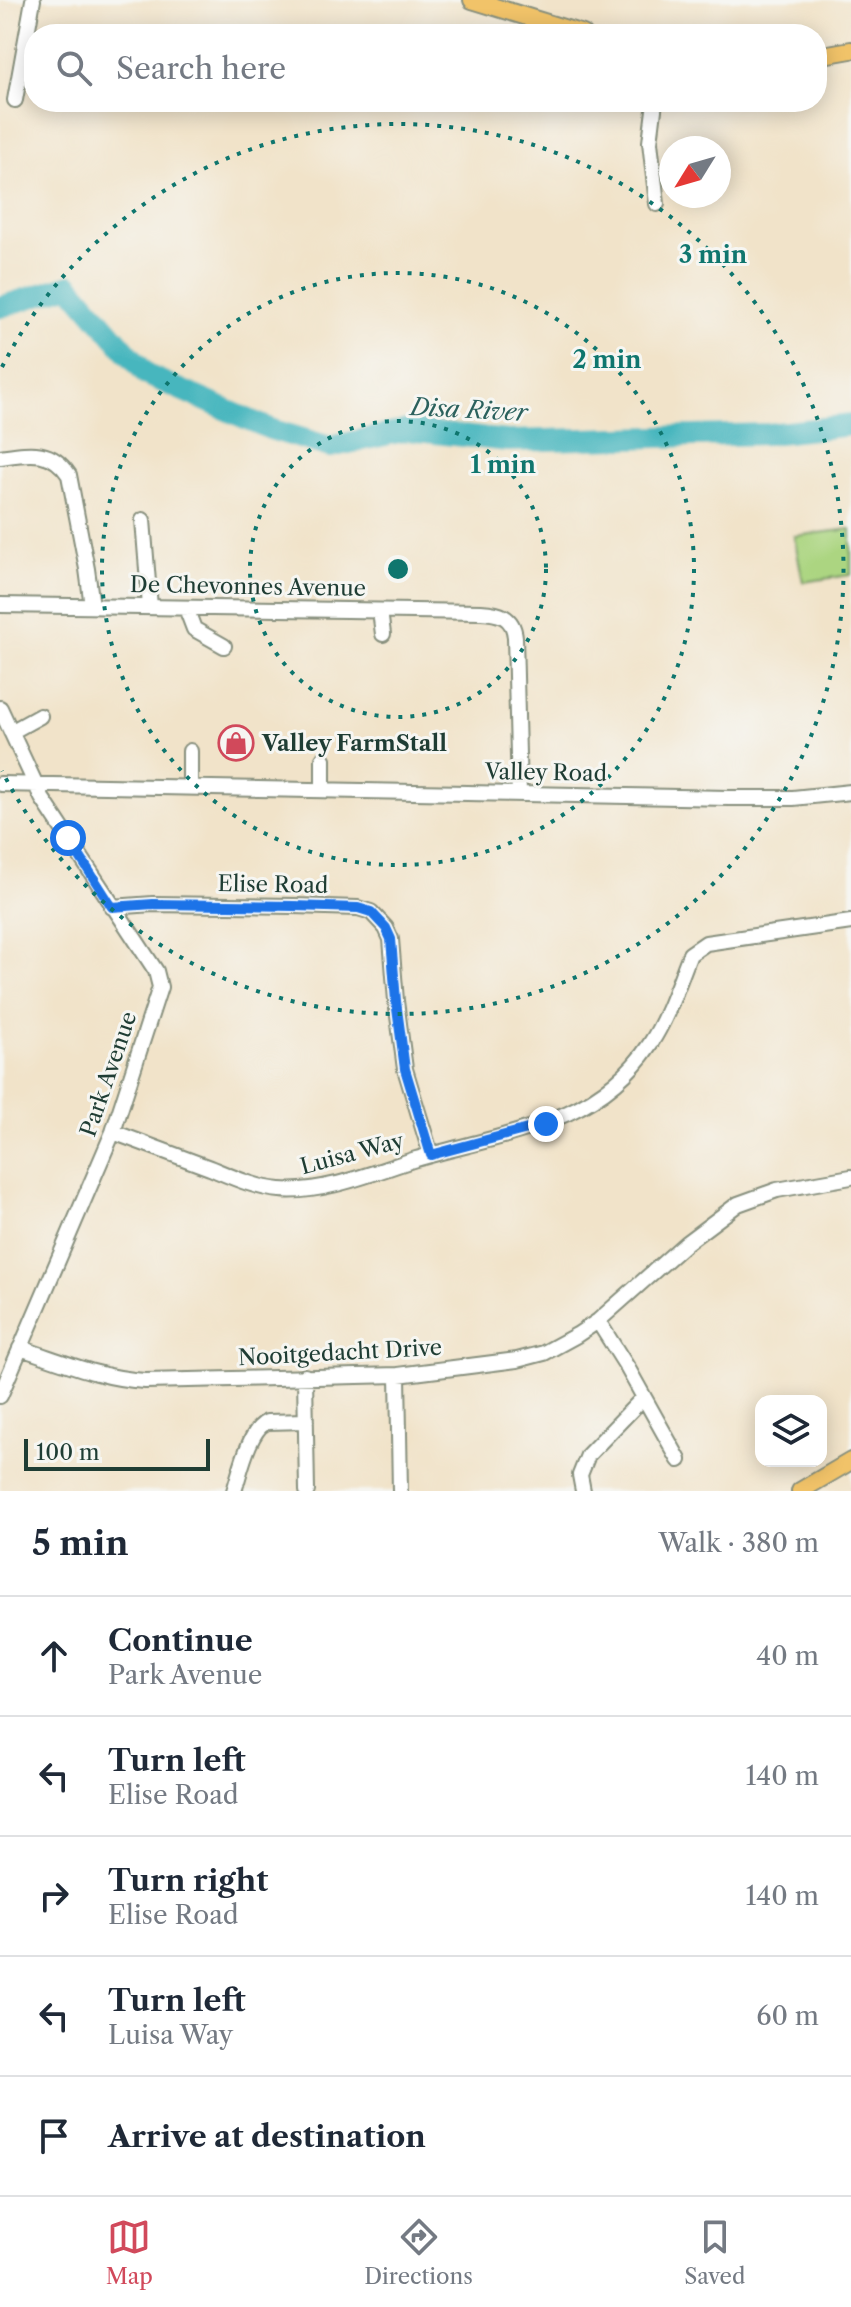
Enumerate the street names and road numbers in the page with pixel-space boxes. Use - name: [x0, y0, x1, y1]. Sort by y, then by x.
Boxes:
- street label: De Chevonnes Avenue: [130, 571, 366, 602]
- street label: Valley Road: [484, 758, 607, 787]
- street label: Elise Road: [217, 870, 329, 899]
- street label: Park Avenue: [74, 1008, 142, 1140]
- street label: Luisa Way: [297, 1127, 408, 1180]
- street label: Nooitgedacht Drive: [237, 1334, 443, 1371]

